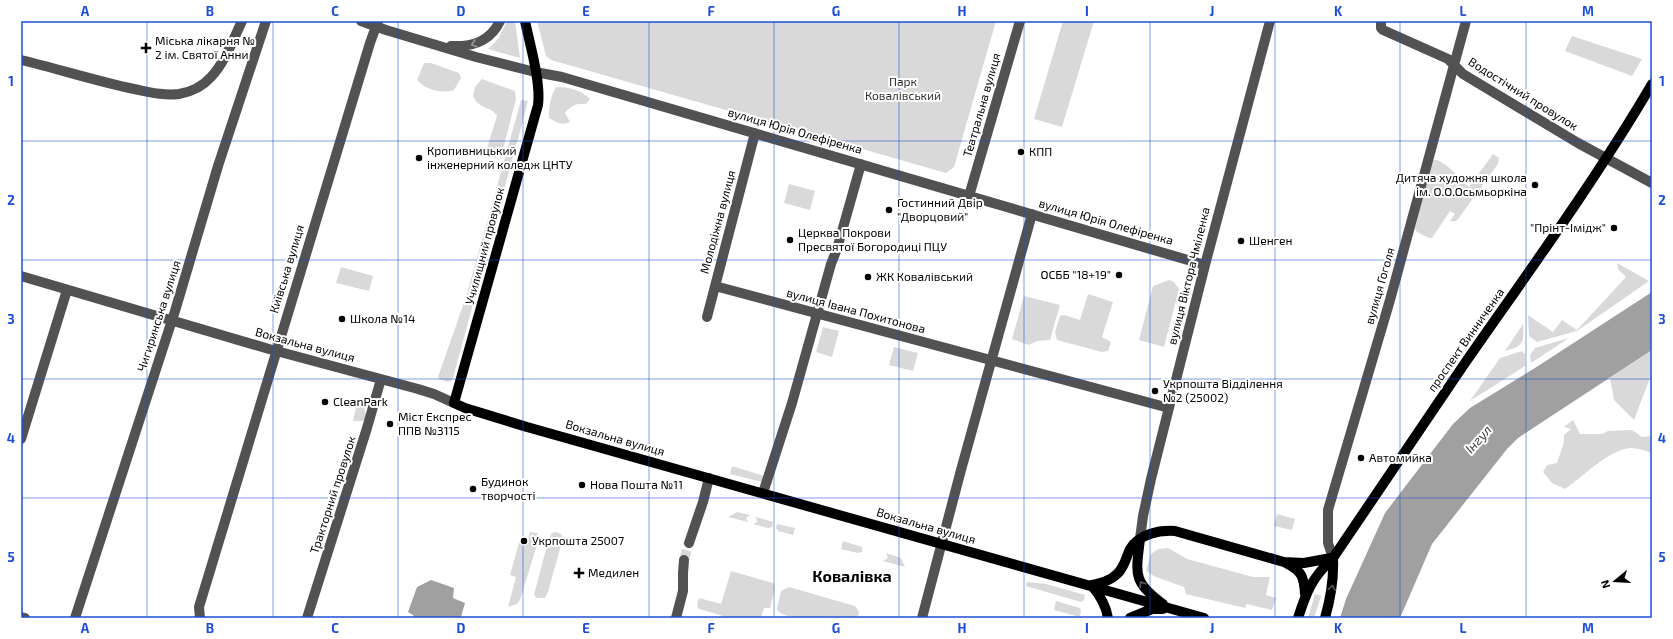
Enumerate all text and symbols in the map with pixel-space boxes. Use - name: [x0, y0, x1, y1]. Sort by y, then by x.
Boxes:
- text: A: [81, 3, 90, 19]
- text: B: [206, 3, 214, 19]
- text: C: [331, 3, 339, 19]
- text: D: [457, 3, 466, 19]
- text: E: [582, 3, 590, 19]
- text: F: [707, 3, 715, 19]
- text: G: [832, 3, 840, 19]
- text: H: [958, 3, 967, 19]
- text: I: [1085, 3, 1089, 19]
- text: J: [1210, 3, 1214, 19]
- text: K: [1334, 3, 1343, 19]
- text: L: [1460, 3, 1467, 19]
- text: M: [1582, 3, 1594, 19]
- place label: Міська лікарня № 2 ім. Святої Анни: [155, 33, 255, 61]
- one-way arrow: [470, 39, 477, 48]
- marker: Міська лікарня № 2 ім. Святої Анни: [140, 42, 152, 54]
- street label: Театральна вулиця: [960, 51, 1004, 159]
- street label: Водостічний провулок: [1466, 54, 1581, 134]
- text: 1: [8, 73, 14, 89]
- text: 1: [1659, 73, 1665, 89]
- park label: Парк Ковалівський: [865, 74, 941, 102]
- street label: вулиця Юрія Олефіренка: [726, 104, 864, 157]
- place label: Кропивницький інженерний коледж ЦНТУ: [427, 143, 573, 171]
- place label: КПП: [1029, 144, 1052, 158]
- marker: КПП: [1016, 147, 1026, 157]
- marker: Кропивницький інженерний коледж ЦНТУ: [414, 153, 424, 163]
- street label: Молодіжна вулиця: [696, 168, 739, 275]
- place label: Дитяча художня школа ім. О.О.Осьмьоркіна: [1396, 170, 1527, 198]
- marker: Дитяча художня школа ім. О.О.Осьмьоркіна: [1530, 180, 1540, 190]
- street label: Училищний провулок: [462, 185, 508, 306]
- text: 2: [7, 192, 15, 208]
- text: 2: [1658, 192, 1666, 208]
- place label: Гостинний Двір "Дворцовий": [897, 195, 983, 223]
- street label: вулиця Юрія Олефіренка: [1037, 195, 1175, 248]
- marker: Гостинний Двір "Дворцовий": [884, 205, 894, 215]
- street label: вулиця Віктора Чміленка: [1164, 206, 1213, 346]
- place label: "Прінт-Імідж": [1530, 220, 1606, 234]
- street label: Київська вулиця: [266, 223, 307, 315]
- marker: "Прінт-Імідж": [1609, 223, 1619, 233]
- place label: Церква Покрови Пресвятої Богородиці ПЦУ: [798, 225, 947, 253]
- place label: Шенген: [1249, 233, 1293, 247]
- marker: Церква Покрови Пресвятої Богородиці ПЦУ: [785, 235, 795, 245]
- marker: Шенген: [1236, 236, 1246, 246]
- street label: вулиця Гоголя: [1361, 246, 1398, 326]
- street label: Чигиринська вулиця: [133, 258, 184, 373]
- place label: ОСББ "18+19": [1040, 267, 1111, 281]
- place label: ЖК Ковалівський: [876, 269, 973, 283]
- marker: ОСББ "18+19": [1114, 270, 1124, 280]
- marker: ЖК Ковалівський: [863, 272, 873, 282]
- street label: вулиця Івана Похитонова: [785, 285, 927, 336]
- street label: проспект Винниченка: [1424, 285, 1506, 394]
- text: 3: [7, 311, 15, 327]
- place label: Школа №14: [350, 311, 415, 325]
- text: 3: [1658, 311, 1666, 327]
- marker: Школа №14: [337, 314, 347, 324]
- street label: Вокзальна вулиця: [254, 324, 357, 365]
- place label: Укрпошта Відділення №2 (25002): [1163, 376, 1283, 404]
- marker: Укрпошта Відділення №2 (25002): [1150, 386, 1160, 396]
- place label: CleanPark: [333, 394, 388, 408]
- marker: CleanPark: [320, 397, 330, 407]
- place label: Міст Експрес ППВ №3115: [398, 409, 471, 437]
- street label: Вокзальна вулиця: [564, 416, 666, 459]
- marker: Міст Експрес ППВ №3115: [385, 419, 395, 429]
- water label: Інгул: [1462, 422, 1494, 456]
- text: 4: [7, 430, 15, 446]
- text: 4: [1658, 430, 1666, 446]
- street label: Тракторний провулок: [306, 434, 359, 556]
- place label: Автомийка: [1369, 450, 1432, 464]
- marker: Автомийка: [1356, 453, 1366, 463]
- place label: Будинок творчості: [481, 474, 535, 502]
- place label: Нова Пошта №11: [590, 477, 683, 491]
- marker: Нова Пошта №11: [577, 480, 587, 490]
- marker: Будинок творчості: [468, 484, 478, 494]
- street label: Вокзальна вулиця: [875, 504, 977, 547]
- place label: Укрпошта 25007: [532, 533, 624, 547]
- marker: Укрпошта 25007: [519, 536, 529, 546]
- text: 5: [7, 549, 15, 565]
- text: 5: [1658, 549, 1666, 565]
- north arrow: [1595, 561, 1635, 601]
- place label: Медилен: [588, 565, 639, 579]
- district label: Ковалівка: [812, 566, 892, 585]
- marker: Медилен: [573, 567, 585, 579]
- text: N: [1598, 578, 1612, 590]
- one-way arrow: [1140, 581, 1147, 588]
- one-way arrow: [1327, 585, 1336, 591]
- text: A: [81, 620, 90, 636]
- text: B: [206, 620, 214, 636]
- text: C: [331, 620, 339, 636]
- text: D: [457, 620, 466, 636]
- text: E: [582, 620, 590, 636]
- text: F: [707, 620, 715, 636]
- text: G: [832, 620, 840, 636]
- text: H: [958, 620, 967, 636]
- text: I: [1085, 620, 1089, 636]
- text: J: [1210, 620, 1214, 636]
- text: K: [1334, 620, 1343, 636]
- text: L: [1460, 620, 1467, 636]
- text: M: [1582, 620, 1594, 636]

